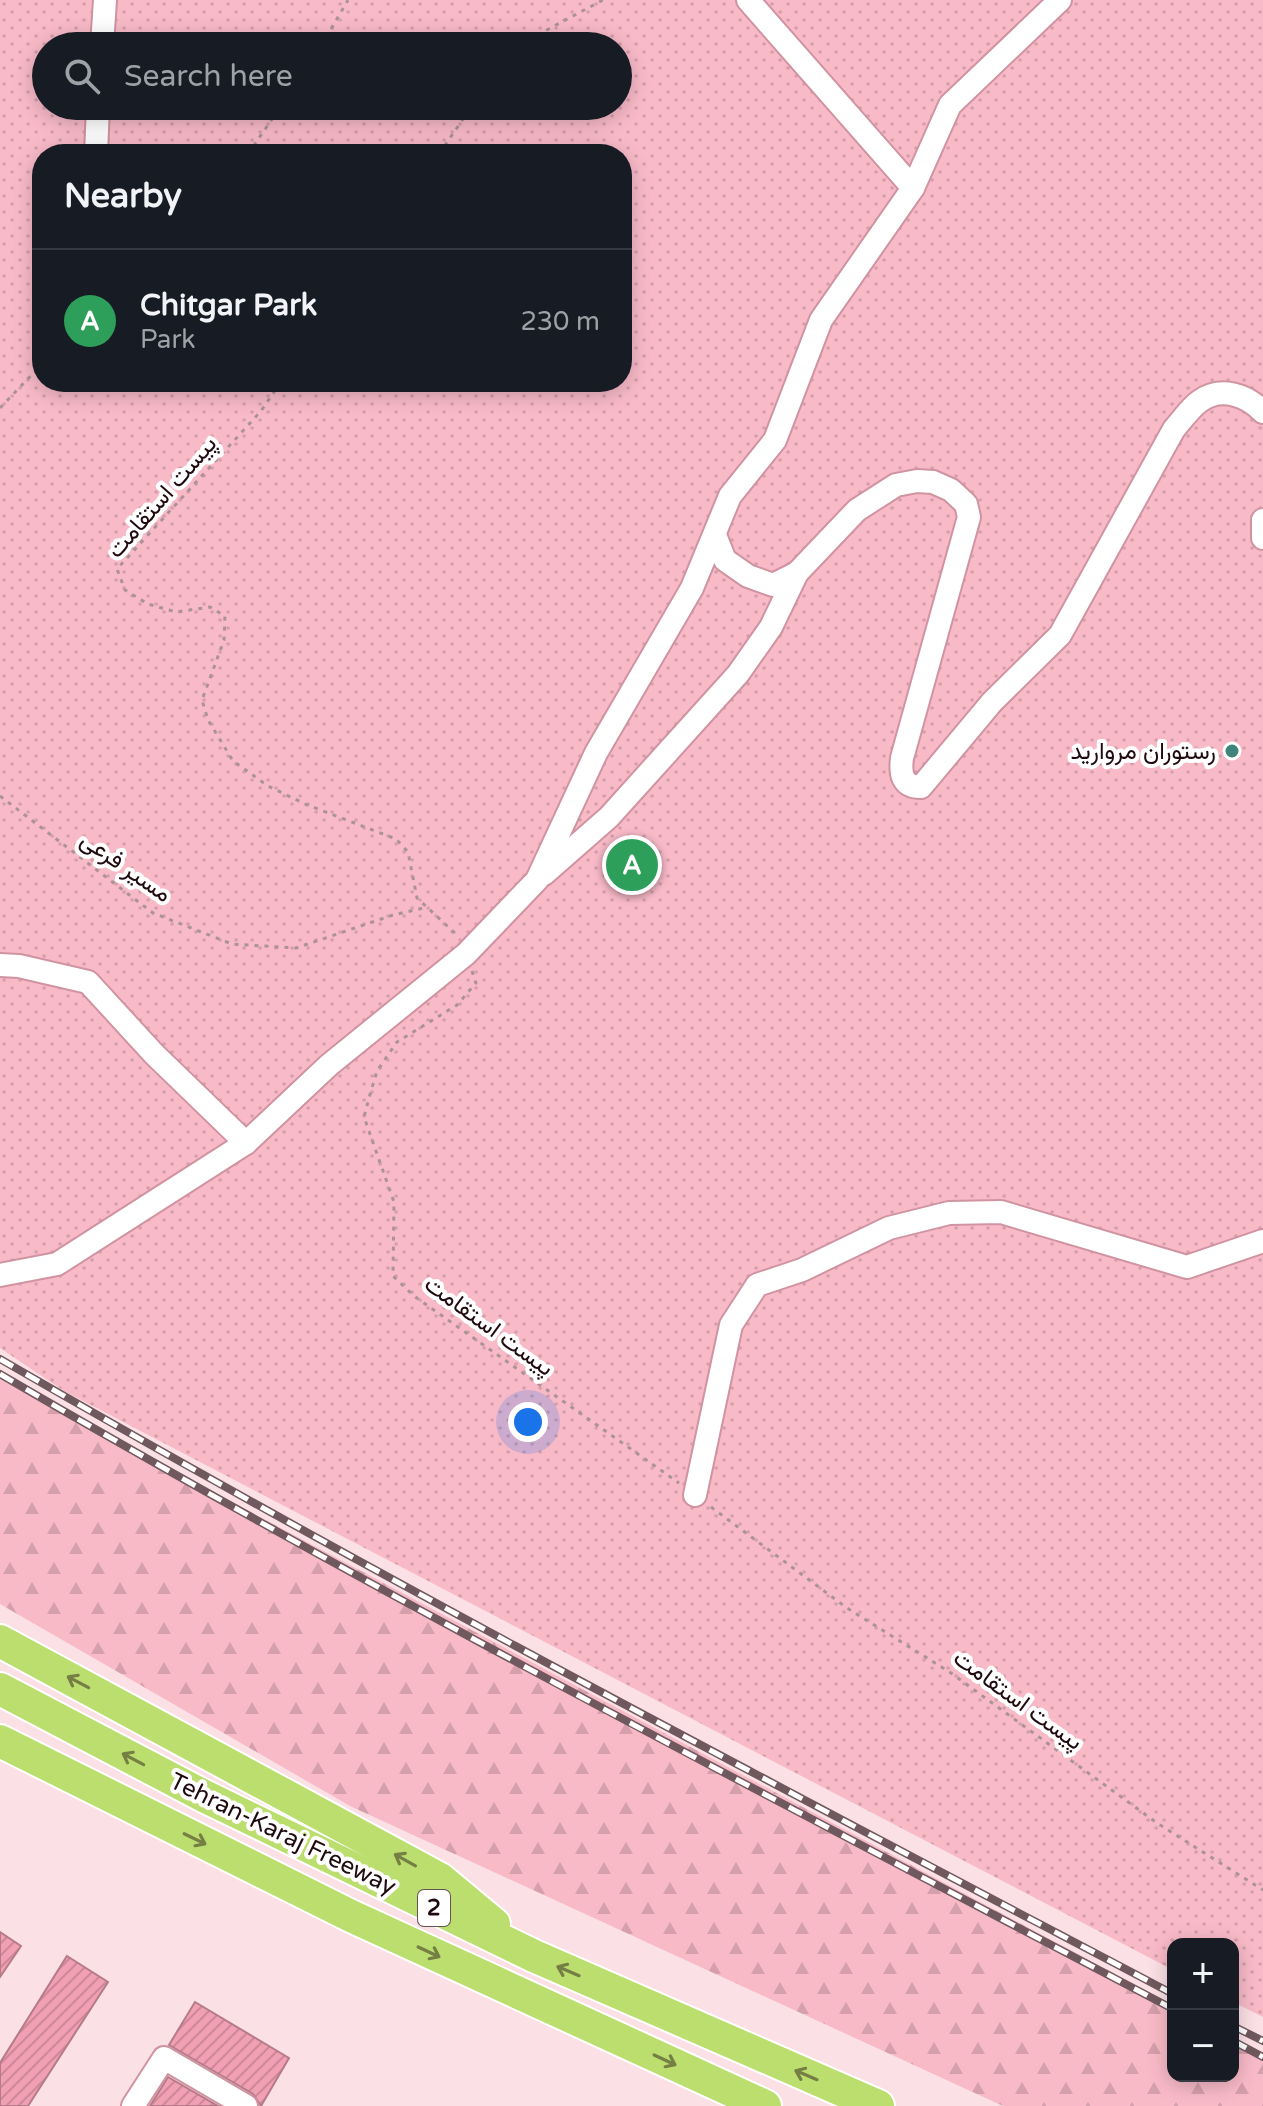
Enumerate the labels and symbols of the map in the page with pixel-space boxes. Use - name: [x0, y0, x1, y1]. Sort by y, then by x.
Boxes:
- street label: پیست استقامت: [101, 430, 224, 565]
- place label: رستوران مروارید: [1070, 737, 1216, 766]
- marker: رستوران مروارید: [1223, 742, 1241, 760]
- street label: مسیر فرعی: [75, 825, 177, 909]
- pin: A: [606, 835, 658, 895]
- street label: پیست استقامت: [418, 1269, 559, 1383]
- your location: [508, 1402, 548, 1442]
- street label: پیست استقامت: [947, 1643, 1088, 1757]
- one-way arrow: [66, 1674, 90, 1689]
- one-way arrow: [122, 1750, 146, 1766]
- street label: Tehran-Karaj Freeway: [165, 1767, 401, 1901]
- one-way arrow: [182, 1832, 206, 1847]
- one-way arrow: [393, 1851, 417, 1867]
- road number: 2: [418, 1890, 450, 1926]
- one-way arrow: [417, 1945, 441, 1960]
- one-way arrow: [556, 1963, 581, 1978]
- one-way arrow: [653, 2053, 677, 2068]
- one-way arrow: [795, 2067, 819, 2082]

